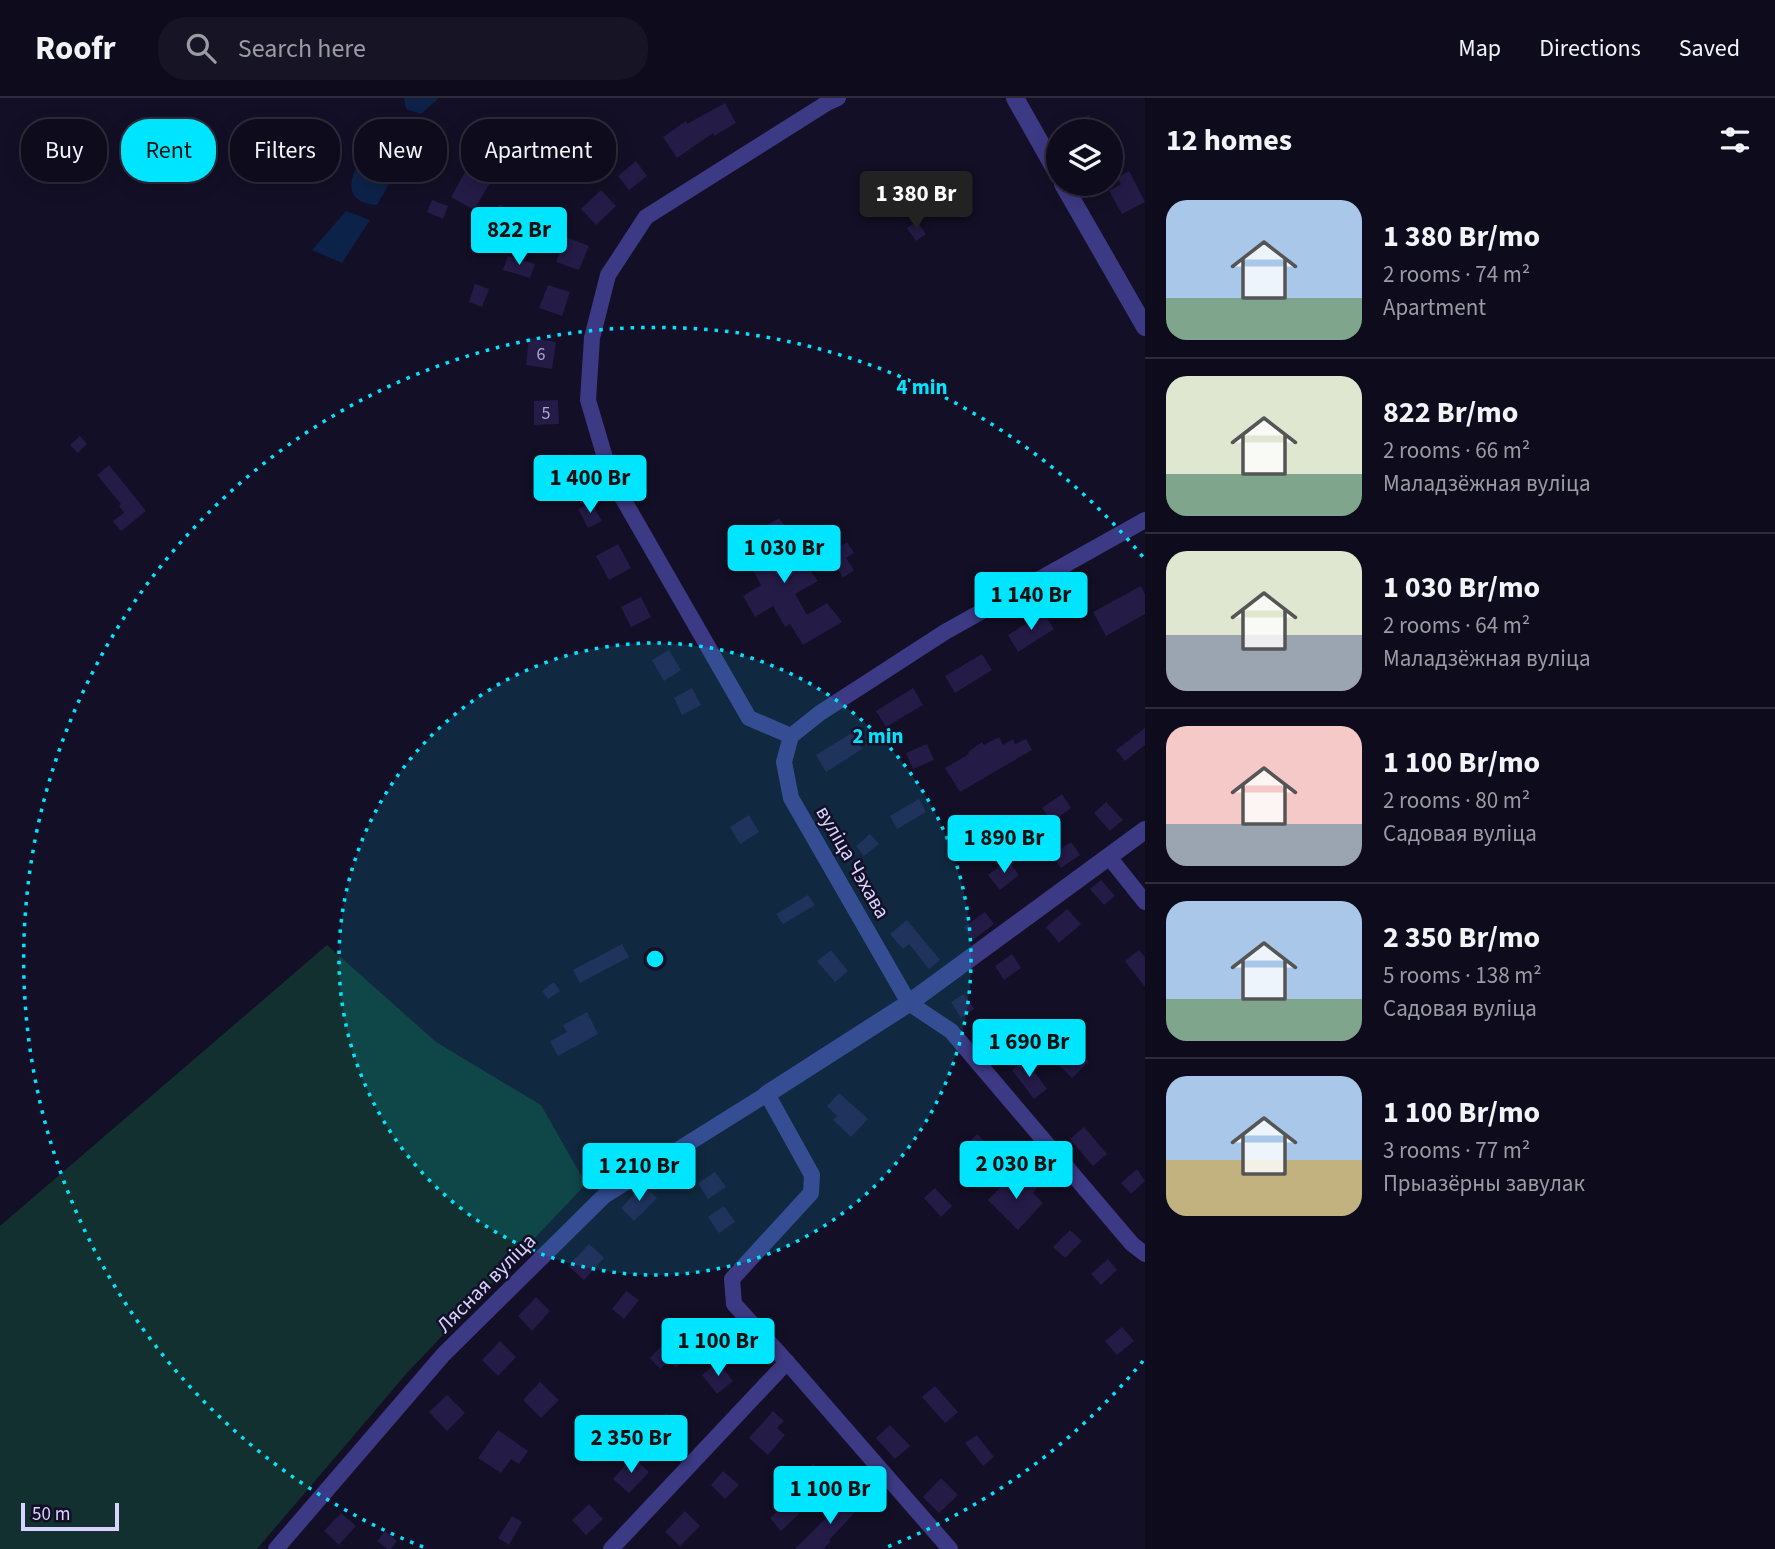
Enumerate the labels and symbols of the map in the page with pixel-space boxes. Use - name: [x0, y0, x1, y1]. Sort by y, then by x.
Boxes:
- pin: 1 380 Br: [844, 172, 988, 231]
- pin: 822 Br: [462, 208, 576, 267]
- house number: 6: [537, 342, 546, 367]
- text: 4 min: [896, 372, 948, 402]
- house number: 5: [542, 401, 551, 426]
- pin: 1 400 Br: [518, 456, 662, 515]
- pin: 1 030 Br: [712, 526, 856, 585]
- pin: 1 140 Br: [959, 573, 1103, 632]
- text: 2 min: [852, 721, 904, 751]
- street label: вуліца Чэхава: [809, 800, 897, 924]
- pin: 1 890 Br: [932, 816, 1076, 875]
- centre of rings: [643, 947, 667, 971]
- pin: 1 690 Br: [957, 1020, 1101, 1079]
- pin: 2 030 Br: [944, 1142, 1088, 1201]
- pin: 1 210 Br: [567, 1144, 711, 1203]
- street label: Лясная вуліца: [429, 1226, 543, 1340]
- pin: 1 100 Br: [646, 1318, 790, 1378]
- pin: 2 350 Br: [559, 1416, 703, 1475]
- pin: 1 100 Br: [758, 1466, 902, 1526]
- scale bar: [21, 1500, 119, 1532]

